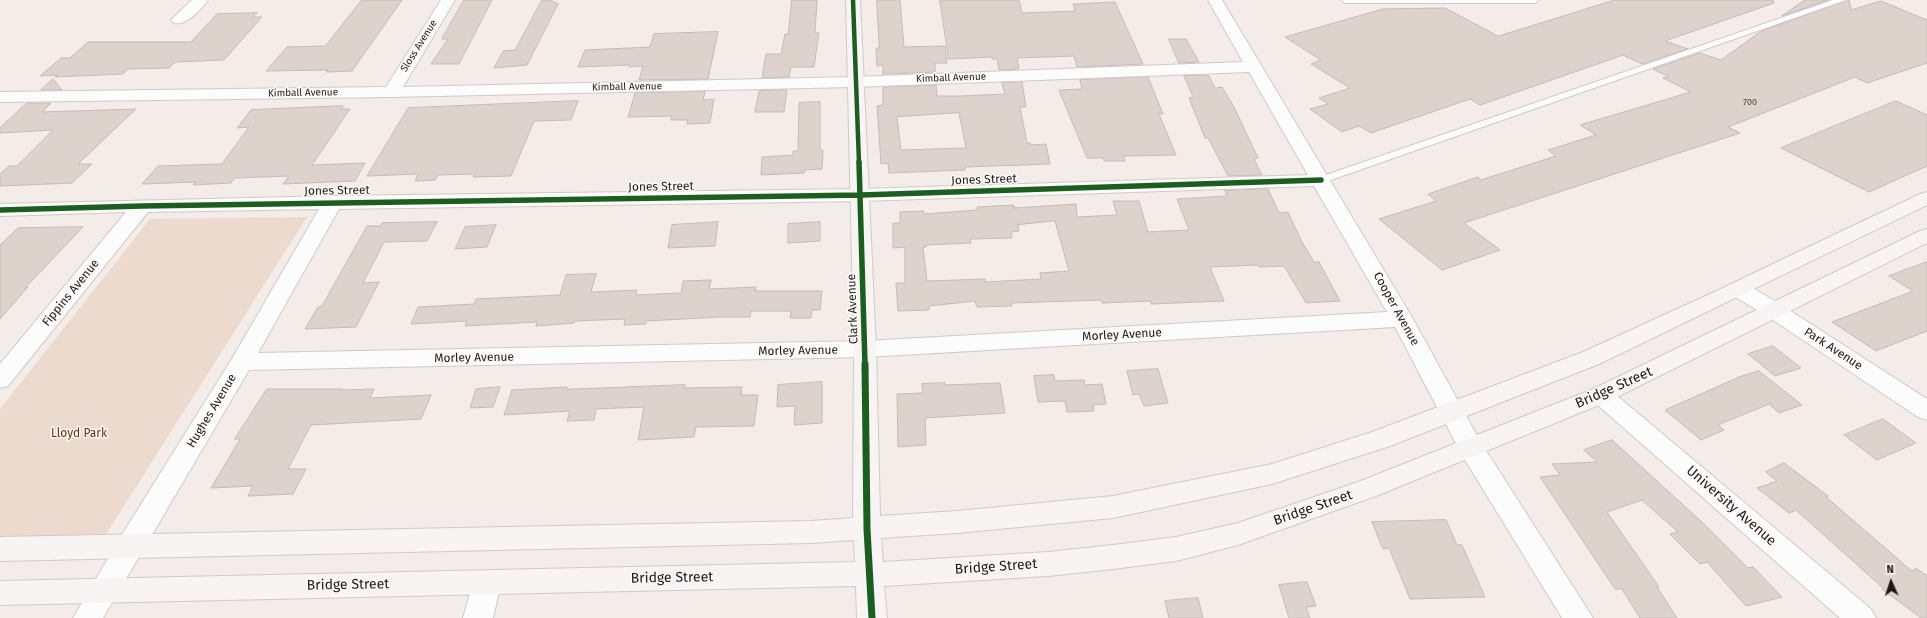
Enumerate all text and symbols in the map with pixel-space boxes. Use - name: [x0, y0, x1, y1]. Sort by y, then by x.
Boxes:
- street label: Sloss Avenue: [398, 18, 440, 74]
- street label: Kimball Avenue: [916, 71, 986, 85]
- street label: Kimball Avenue: [592, 80, 662, 94]
- street label: Kimball Avenue: [268, 86, 338, 100]
- house number: 700: [1743, 97, 1757, 107]
- street label: Jones Street: [951, 172, 1017, 188]
- street label: Jones Street: [628, 179, 694, 195]
- street label: Jones Street: [304, 183, 370, 199]
- street label: Fippins Avenue: [40, 257, 102, 329]
- street label: Cooper Avenue: [1370, 270, 1422, 348]
- street label: Clark Avenue: [845, 274, 861, 344]
- street label: Park Avenue: [1801, 325, 1865, 373]
- street label: Morley Avenue: [1082, 326, 1162, 344]
- street label: Morley Avenue: [758, 343, 838, 359]
- street label: Morley Avenue: [434, 350, 514, 366]
- street label: Bridge Street: [1573, 364, 1655, 412]
- street label: Hughes Avenue: [184, 371, 240, 451]
- park label: Lloyd Park: [51, 427, 107, 441]
- street label: University Avenue: [1683, 462, 1779, 550]
- street label: Bridge Street: [1271, 487, 1355, 529]
- street label: Bridge Street: [954, 556, 1038, 578]
- north arrow: [1871, 562, 1911, 602]
- text: N: [1886, 563, 1894, 576]
- street label: Bridge Street: [631, 569, 713, 587]
- street label: Bridge Street: [307, 576, 389, 594]

